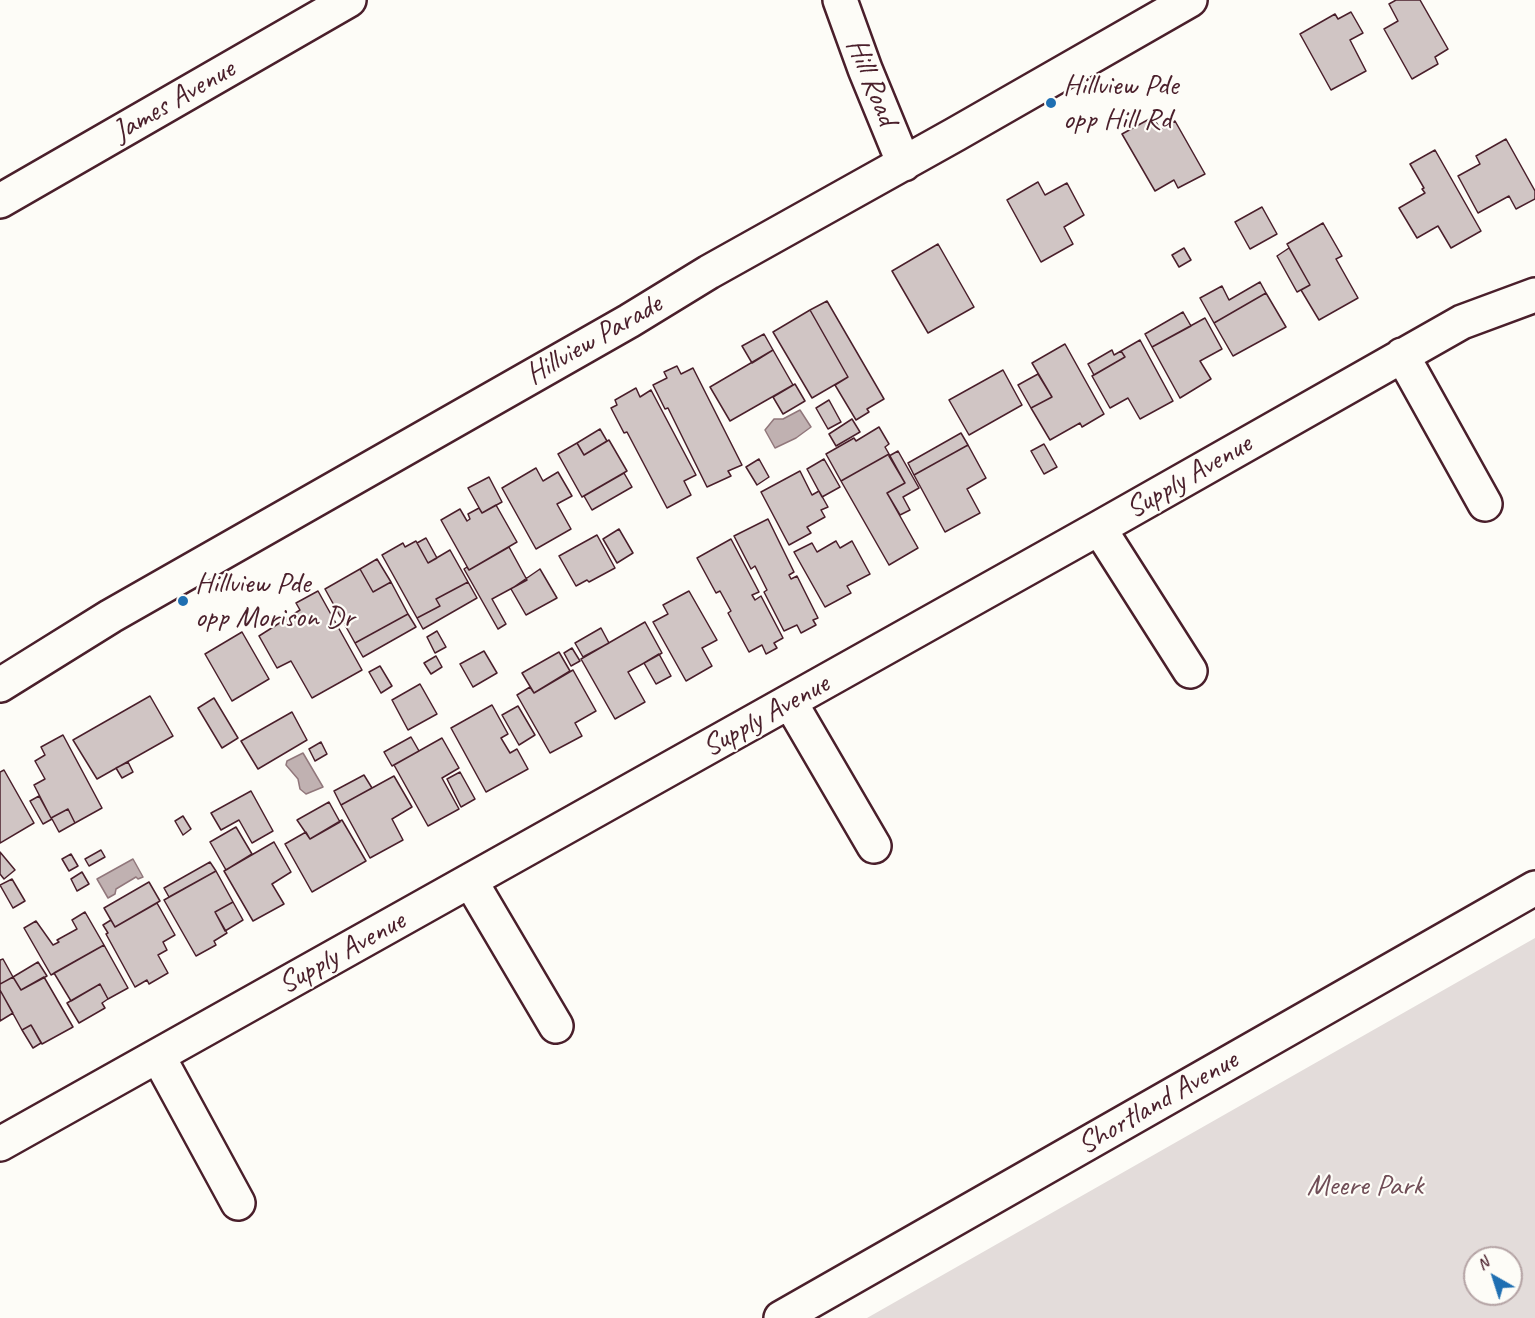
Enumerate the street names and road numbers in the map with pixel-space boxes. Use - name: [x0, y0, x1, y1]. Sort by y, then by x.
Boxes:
- street label: Hill Road: [837, 33, 905, 131]
- street label: James Avenue: [107, 52, 241, 150]
- street label: Hillview Parade: [520, 287, 668, 393]
- street label: Supply Avenue: [1120, 427, 1258, 527]
- street label: Supply Avenue: [696, 666, 836, 766]
- street label: Supply Avenue: [272, 903, 412, 1003]
- street label: Shortland Avenue: [1071, 1043, 1245, 1163]

